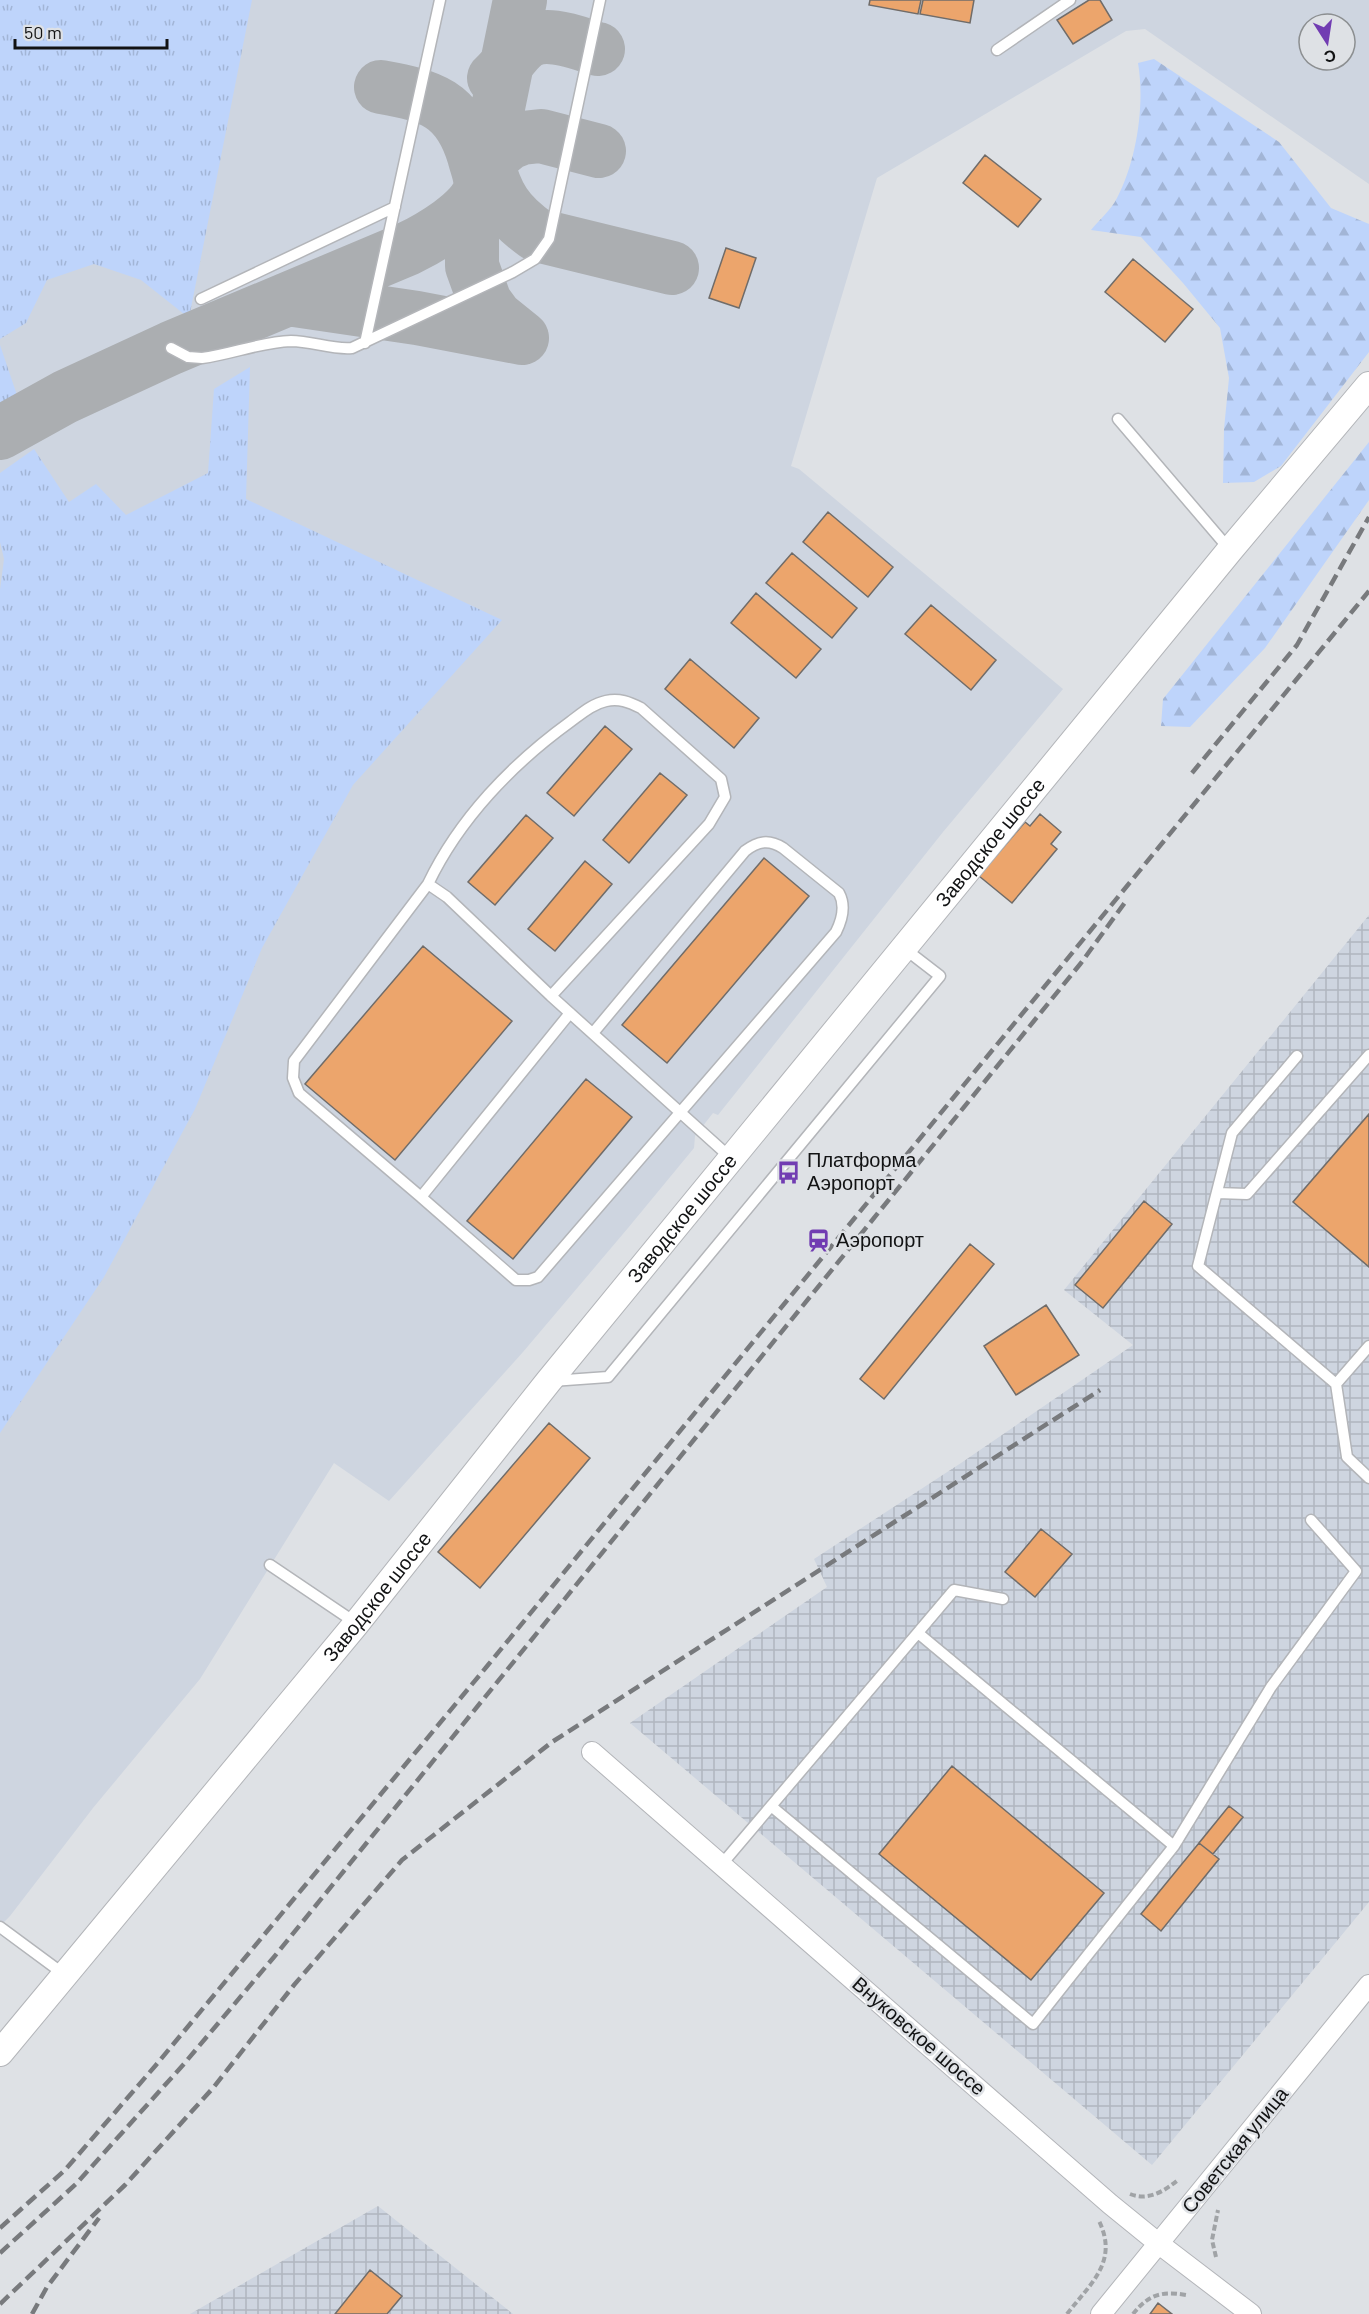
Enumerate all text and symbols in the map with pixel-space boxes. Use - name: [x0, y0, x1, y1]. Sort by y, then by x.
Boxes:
- scale bar: [15, 12, 166, 50]
- north arrow: [1297, 12, 1357, 72]
- text: 50 m: [24, 21, 62, 43]
- text: С: [1322, 47, 1338, 68]
- street label: Заводское шоссе: [930, 773, 1049, 911]
- place label: Платформа Аэропорт: [807, 1147, 917, 1194]
- street label: Заводское шоссе: [622, 1148, 741, 1287]
- bus stop icon: Платформа Аэропорт: [776, 1159, 802, 1185]
- station icon: Аэропорт: [805, 1227, 831, 1253]
- place label: Аэропорт: [836, 1227, 924, 1251]
- street label: Заводское шоссе: [317, 1526, 436, 1666]
- street label: Внуковское шоссе: [848, 1971, 991, 2100]
- street label: Советская улица: [1176, 2081, 1293, 2217]

